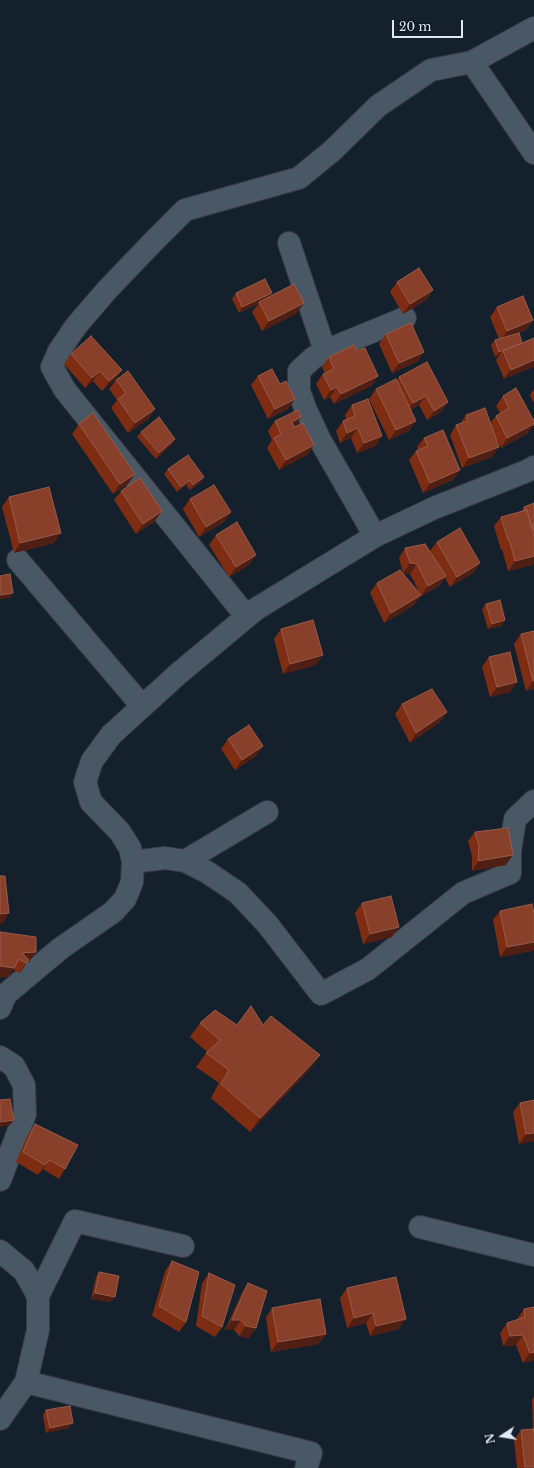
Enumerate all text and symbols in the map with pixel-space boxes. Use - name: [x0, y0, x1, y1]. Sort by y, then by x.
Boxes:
- scale bar: [394, 12, 465, 38]
- text: 20 m: [399, 19, 431, 34]
- north arrow: [482, 1416, 522, 1456]
- text: N: [482, 1432, 498, 1445]

